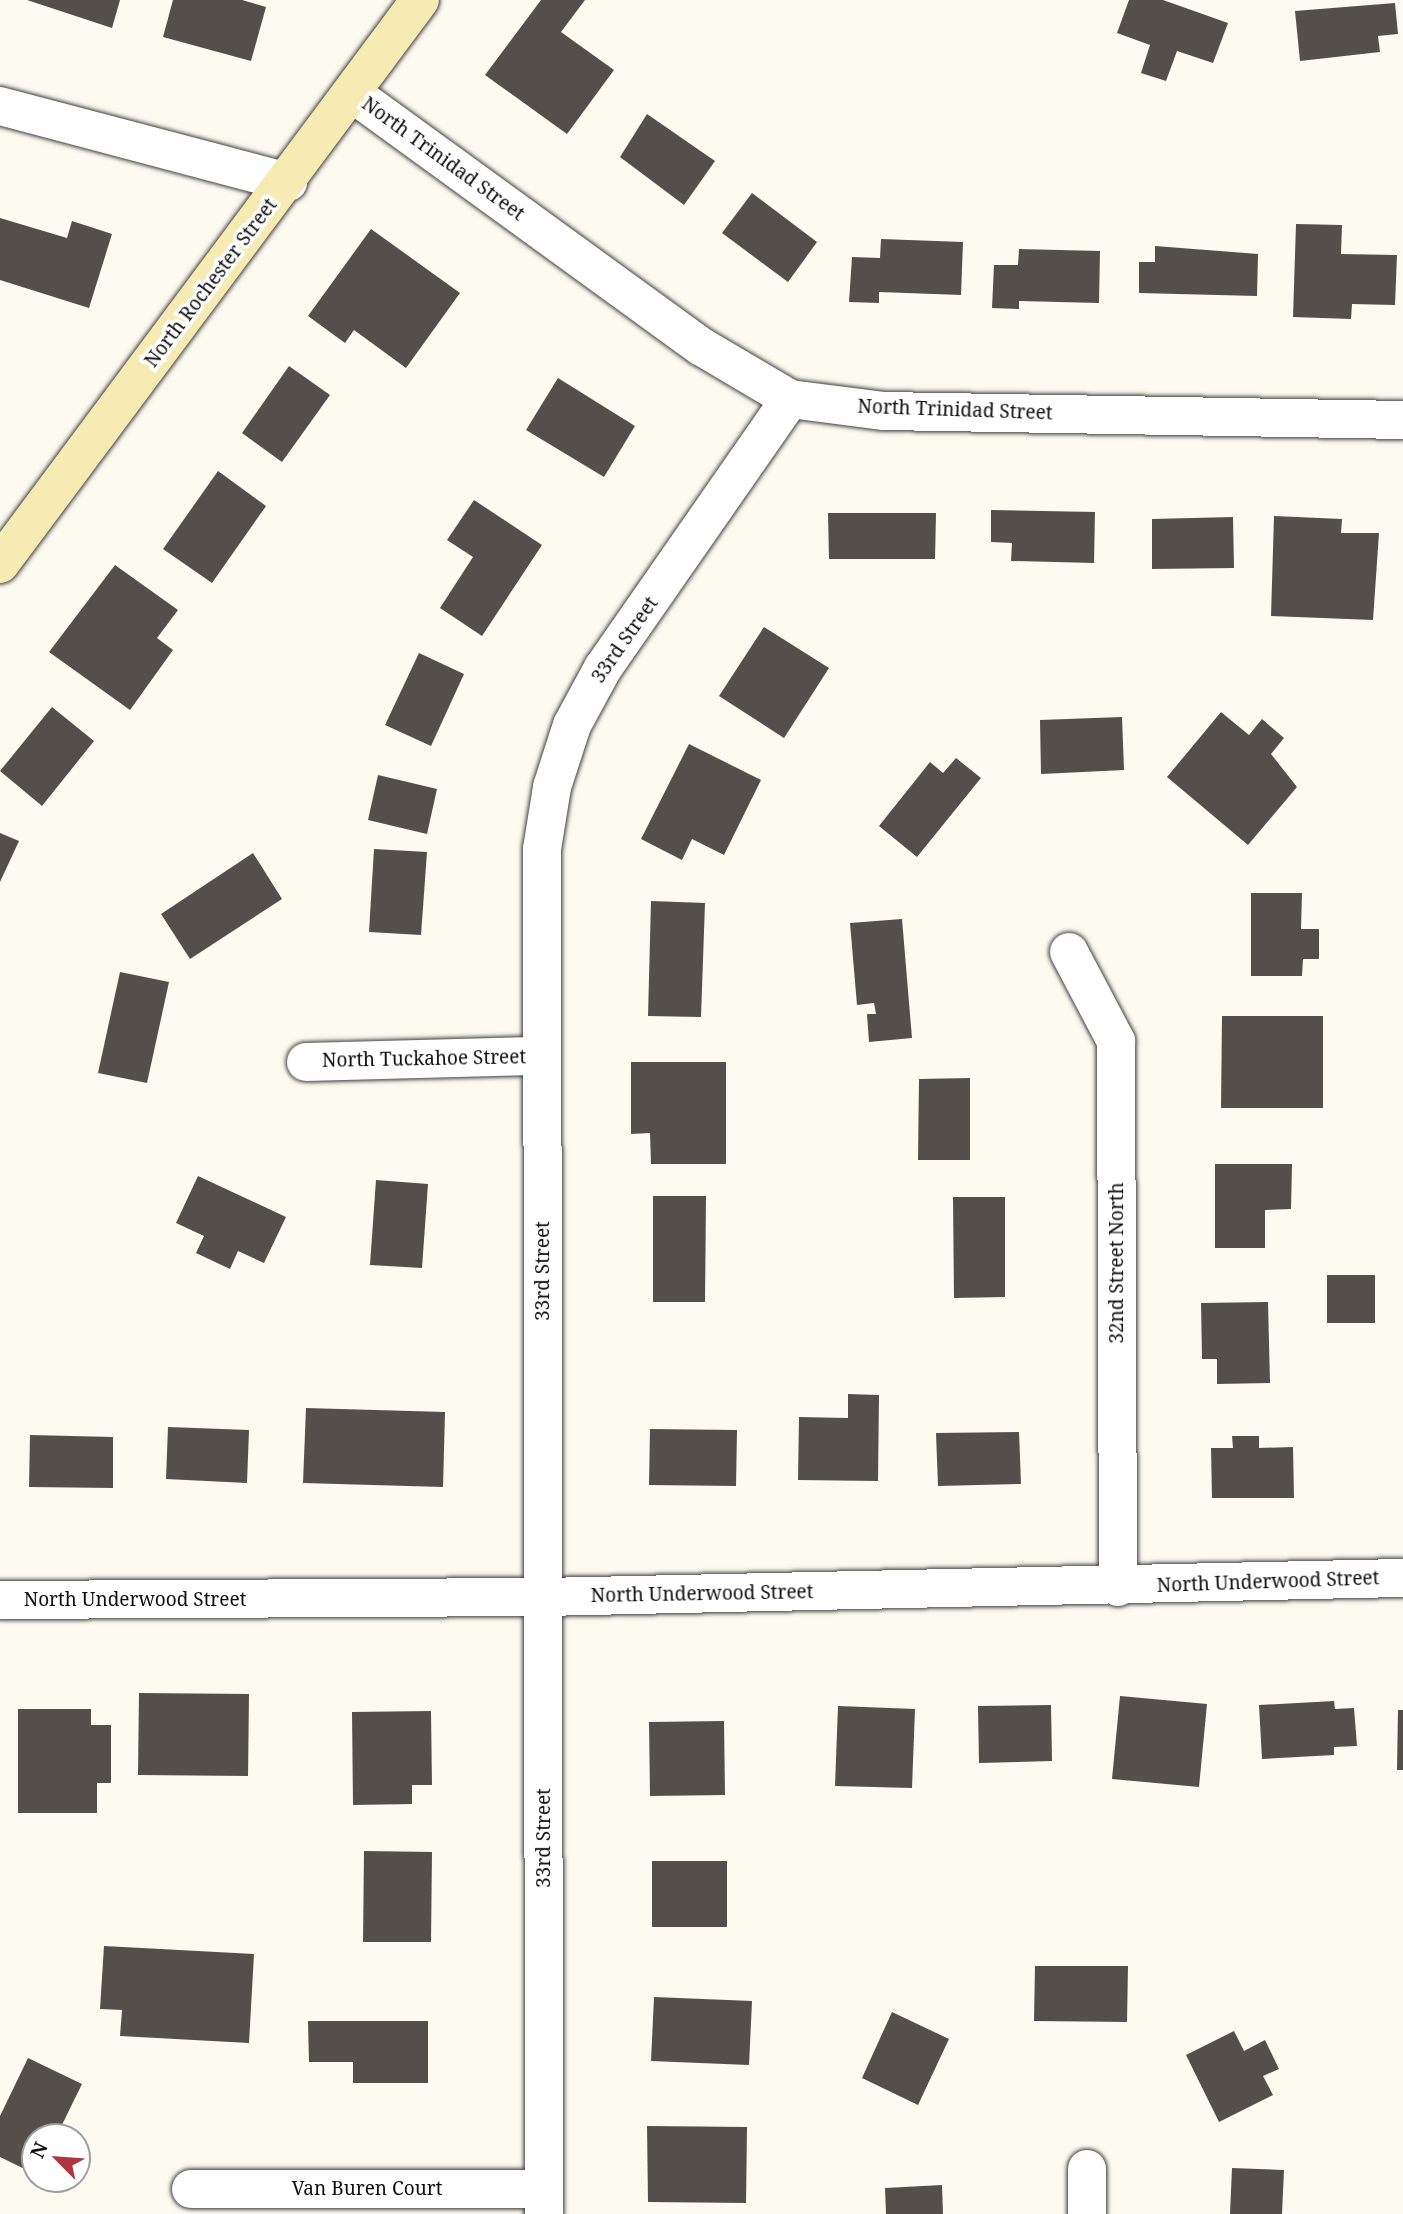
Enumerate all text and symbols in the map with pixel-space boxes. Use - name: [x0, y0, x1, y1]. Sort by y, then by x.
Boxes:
- street label: North Trinidad Street: [357, 92, 529, 226]
- street label: North Rochester Street: [140, 194, 282, 372]
- street label: North Trinidad Street: [857, 395, 1053, 425]
- street label: 33rd Street: [587, 593, 663, 687]
- street label: North Tuckahoe Street: [322, 1046, 526, 1072]
- street label: 32nd Street North: [1106, 1182, 1128, 1344]
- street label: 33rd Street: [532, 1221, 554, 1321]
- street label: North Underwood Street: [1156, 1567, 1380, 1597]
- street label: North Underwood Street: [590, 1581, 814, 1607]
- street label: North Underwood Street: [24, 1589, 246, 1611]
- street label: 33rd Street: [533, 1788, 555, 1888]
- north arrow: [21, 2123, 91, 2193]
- text: N: [24, 2138, 54, 2162]
- street label: Van Buren Court: [292, 2178, 442, 2200]

